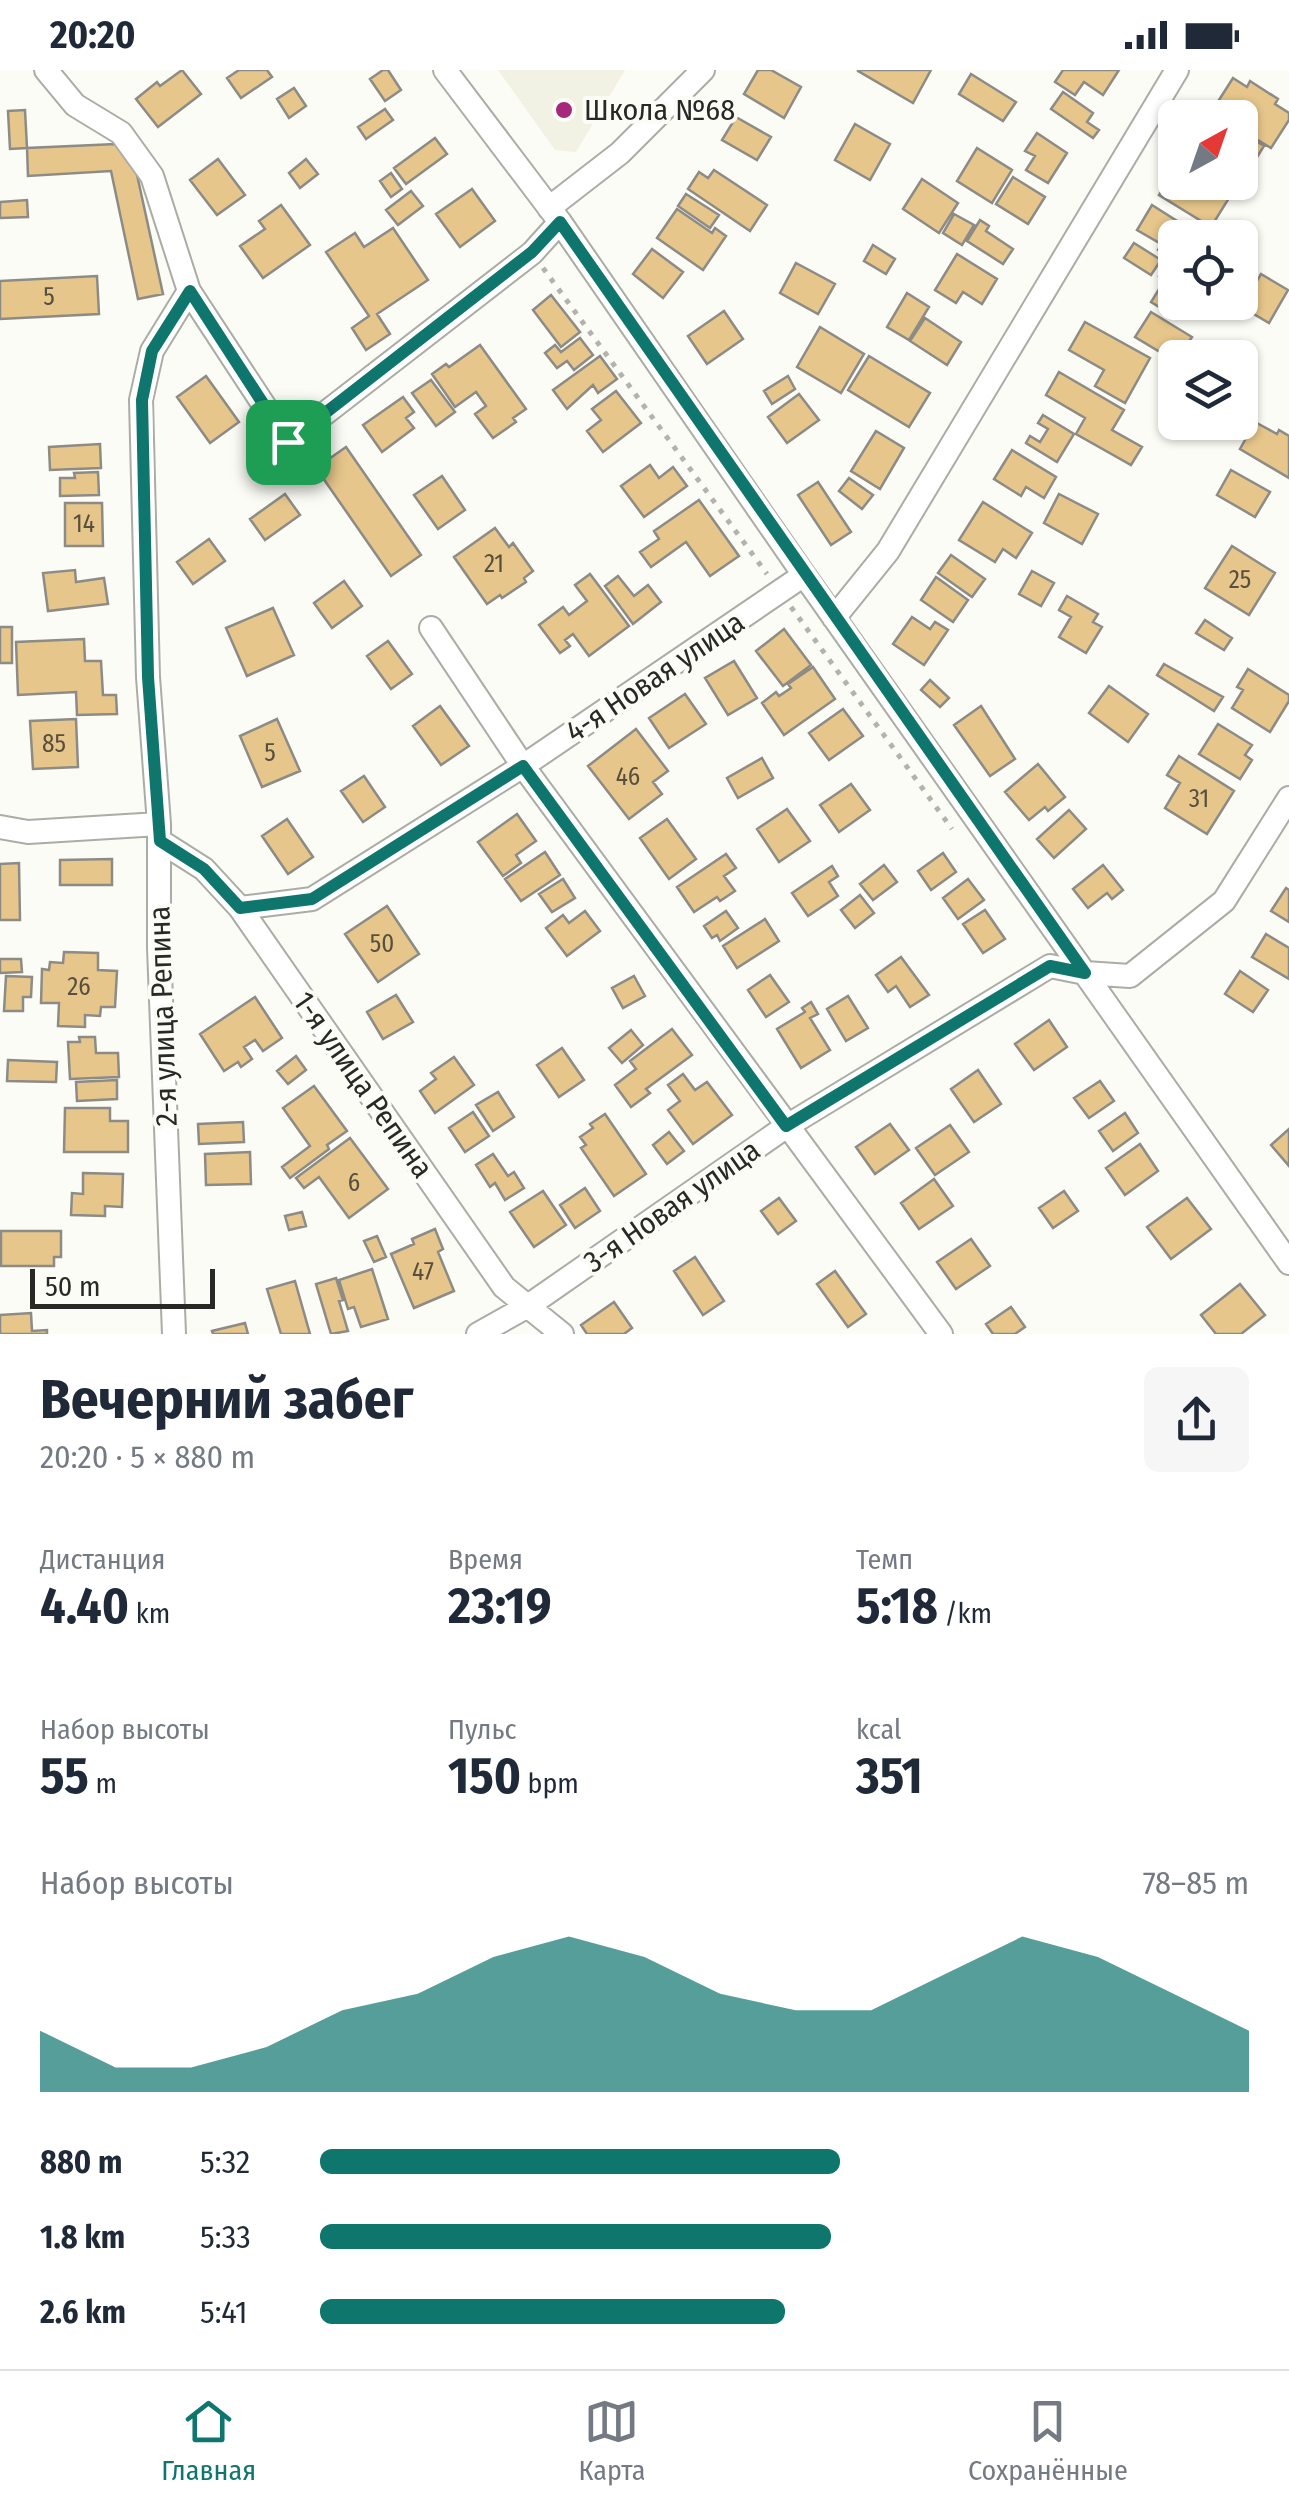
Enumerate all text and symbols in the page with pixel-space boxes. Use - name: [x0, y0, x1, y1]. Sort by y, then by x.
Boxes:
- text: 20:20: [50, 12, 135, 58]
- place label: Школа №68: [584, 92, 735, 128]
- marker: Школа №68: [553, 99, 575, 121]
- north arrow: [1158, 100, 1258, 200]
- map controls: [1158, 100, 1258, 440]
- button: locate: [1158, 220, 1258, 320]
- house number: 5: [43, 282, 55, 312]
- button: layers: [1158, 340, 1258, 440]
- pin: [246, 400, 331, 485]
- icon: arrive: [261, 415, 316, 470]
- house number: 14: [73, 509, 95, 539]
- house number: 21: [484, 549, 504, 579]
- house number: 25: [1229, 565, 1251, 595]
- street label: 4-я Новая улица: [559, 604, 751, 750]
- house number: 85: [42, 729, 66, 759]
- house number: 5: [264, 738, 276, 768]
- house number: 46: [616, 762, 640, 792]
- house number: 31: [1189, 784, 1209, 814]
- street label: 2-я улица Репина: [141, 905, 185, 1127]
- house number: 50: [370, 929, 394, 959]
- house number: 26: [67, 972, 91, 1002]
- street label: 1-я улица Репина: [285, 985, 441, 1185]
- street label: 3-я Новая улица: [577, 1132, 767, 1280]
- house number: 6: [348, 1168, 360, 1198]
- house number: 47: [412, 1257, 434, 1287]
- scale bar: [30, 1264, 215, 1308]
- text: 50 m: [45, 1270, 101, 1303]
- text: Вечерний забег: [40, 1367, 413, 1433]
- button: share: [1144, 1367, 1249, 1472]
- text: 20:20 · 5 × 880 m: [40, 1438, 255, 1476]
- text: Дистанция: [40, 1543, 165, 1576]
- text: Время: [448, 1543, 523, 1576]
- text: Темп: [856, 1543, 913, 1576]
- text: 4.40: [40, 1576, 129, 1636]
- text: 23:19: [448, 1576, 552, 1636]
- text: 5:18: [856, 1576, 938, 1636]
- text: km: [129, 1597, 170, 1630]
- text: /km: [938, 1597, 992, 1630]
- text: Набор высоты: [40, 1713, 210, 1746]
- text: Пульс: [448, 1713, 516, 1746]
- text: kcal: [856, 1713, 901, 1746]
- text: 55: [40, 1746, 89, 1806]
- text: 150: [448, 1746, 521, 1806]
- text: 351: [856, 1746, 923, 1806]
- text: m: [89, 1767, 117, 1800]
- text: bpm: [521, 1767, 579, 1800]
- text: Набор высоты: [40, 1864, 234, 1902]
- text: 78–85 m: [1143, 1864, 1249, 1902]
- text: 880 m: [40, 2143, 122, 2181]
- text: 5:32: [200, 2143, 250, 2181]
- text: 1.8 km: [40, 2218, 125, 2256]
- text: 5:33: [200, 2218, 251, 2256]
- text: 2.6 km: [40, 2293, 126, 2331]
- text: 5:41: [200, 2293, 248, 2331]
- tab: Главная: [161, 2394, 256, 2487]
- tab: Карта: [579, 2394, 645, 2487]
- tab: Сохранённые: [968, 2394, 1128, 2487]

